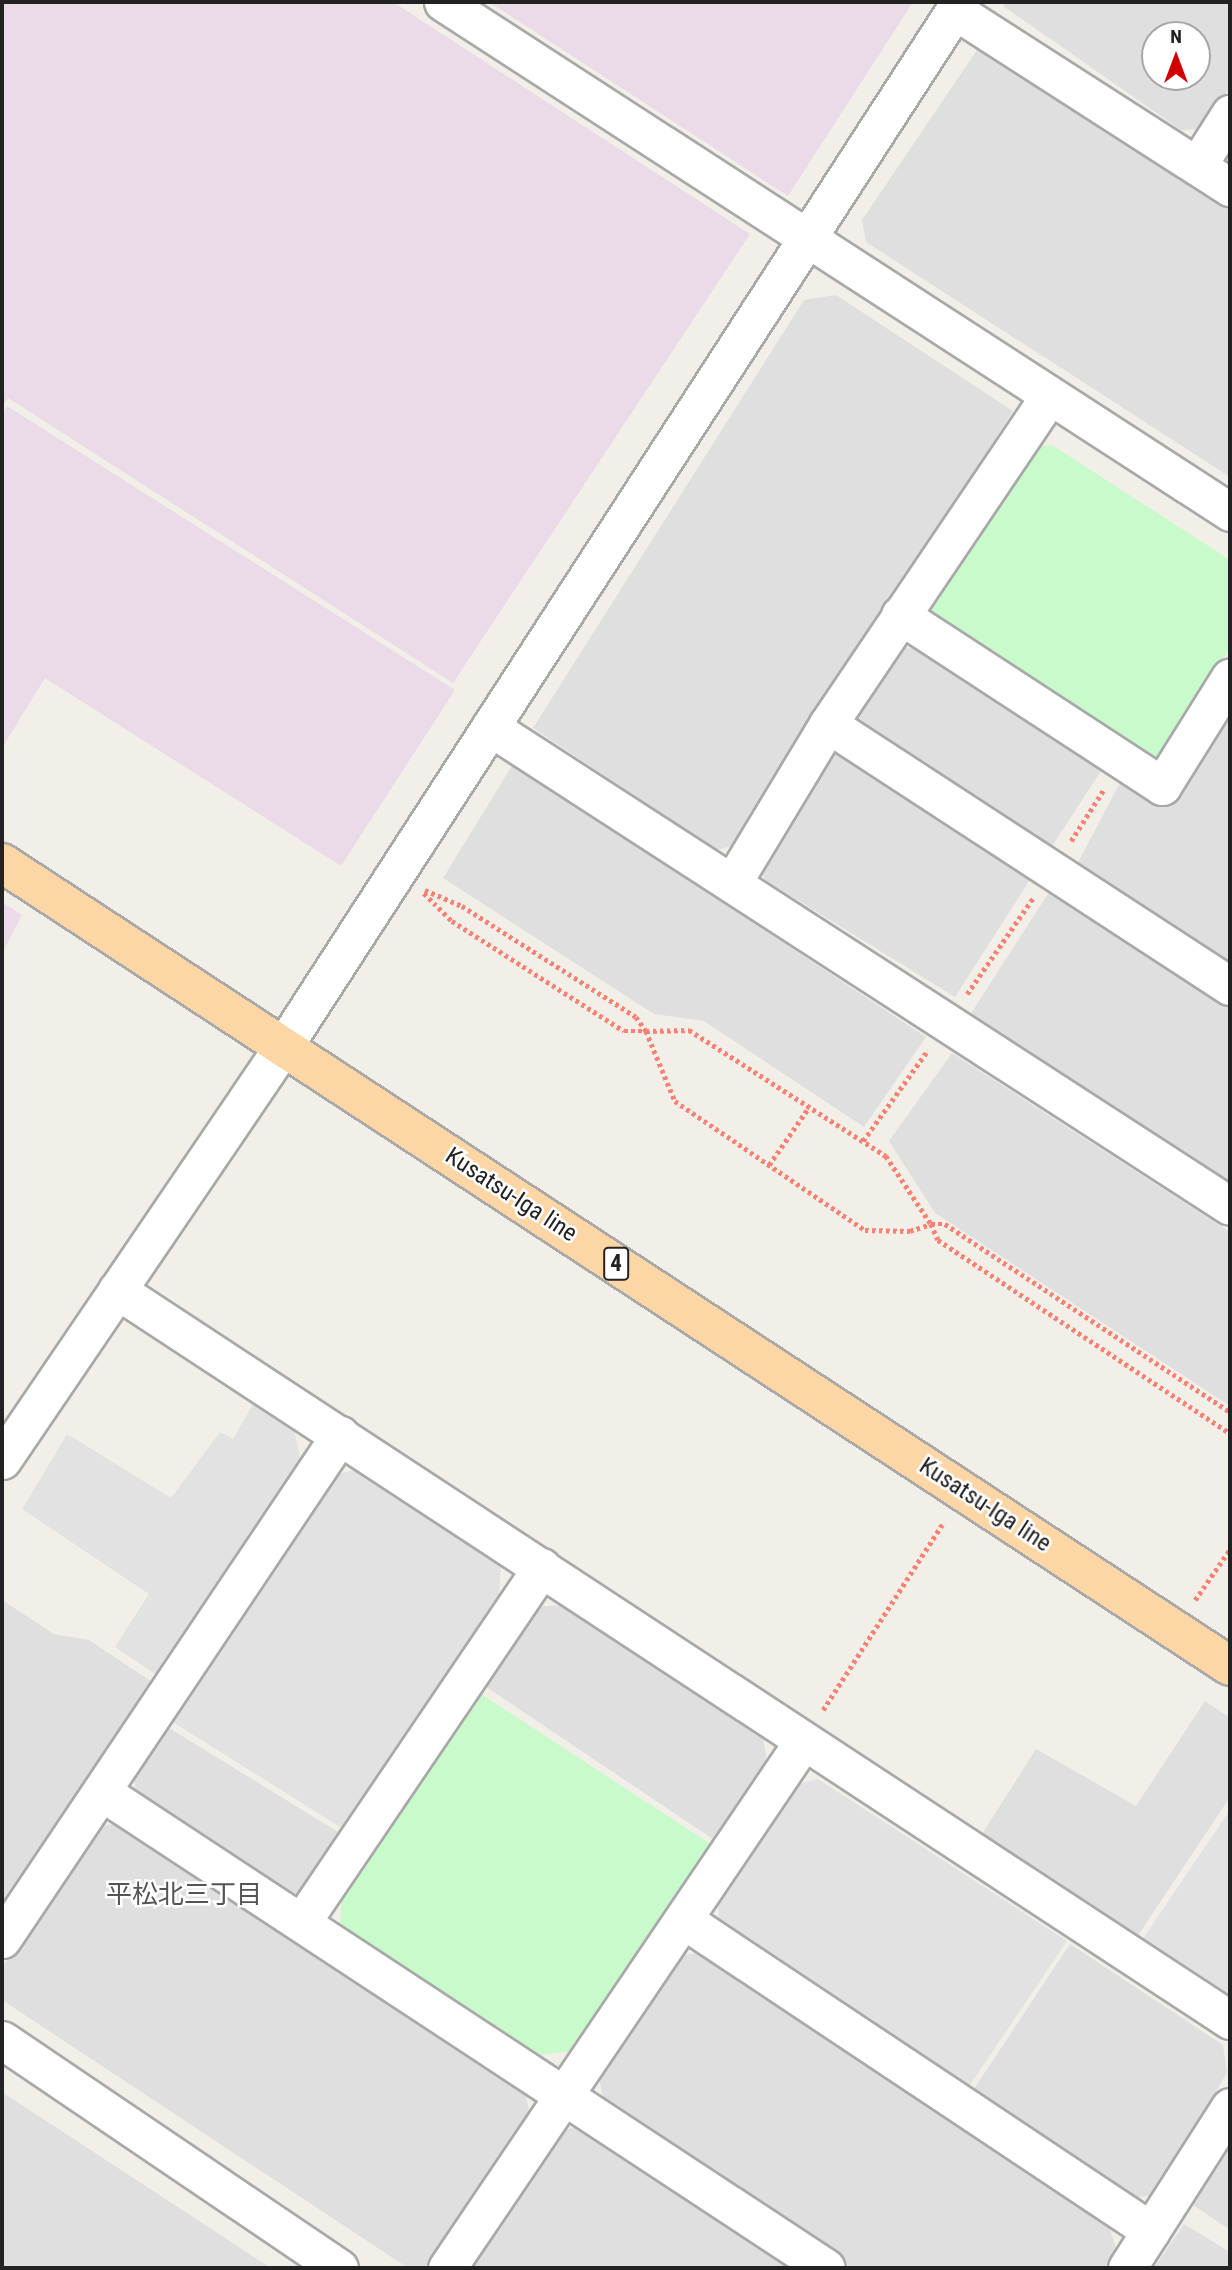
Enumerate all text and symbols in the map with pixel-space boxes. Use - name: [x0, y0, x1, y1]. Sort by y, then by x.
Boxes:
- north arrow: [1141, 21, 1211, 91]
- text: N: [1170, 25, 1182, 48]
- street label: Kusatsu-Iga line: [440, 1142, 582, 1248]
- road number: 4: [602, 1245, 630, 1284]
- street label: Kusatsu-Iga line: [914, 1452, 1056, 1558]
- district label: 平松北三丁目: [106, 1879, 262, 1911]

